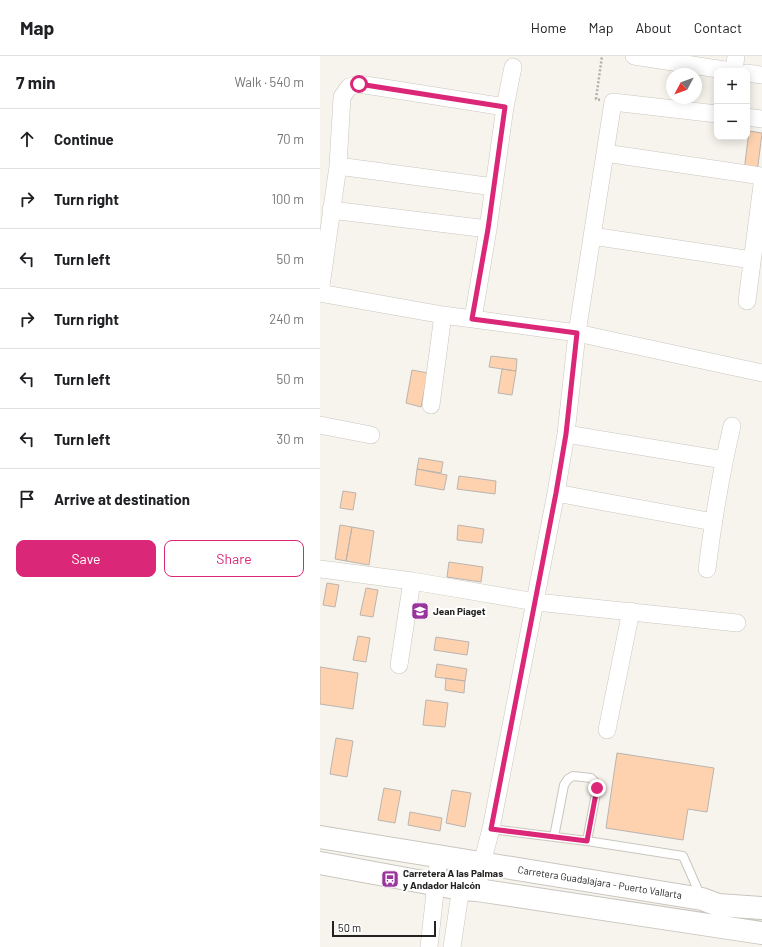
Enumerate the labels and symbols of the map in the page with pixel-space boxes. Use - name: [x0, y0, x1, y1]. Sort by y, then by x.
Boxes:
- north arrow: [666, 68, 702, 104]
- route start: [350, 75, 368, 93]
- school or university icon: Jean Piaget: [410, 601, 430, 621]
- place label: Jean Piaget: [433, 605, 486, 617]
- route end: [588, 779, 606, 797]
- street label: Carretera Guadalajara - Puerto Vallarta: [517, 863, 683, 901]
- place label: Carretera A las Palmas y Andador Halcón: [403, 867, 503, 891]
- bus stop icon: Carretera A las Palmas y Andador Halcón: [380, 869, 400, 889]
- scale bar: [332, 919, 436, 938]

